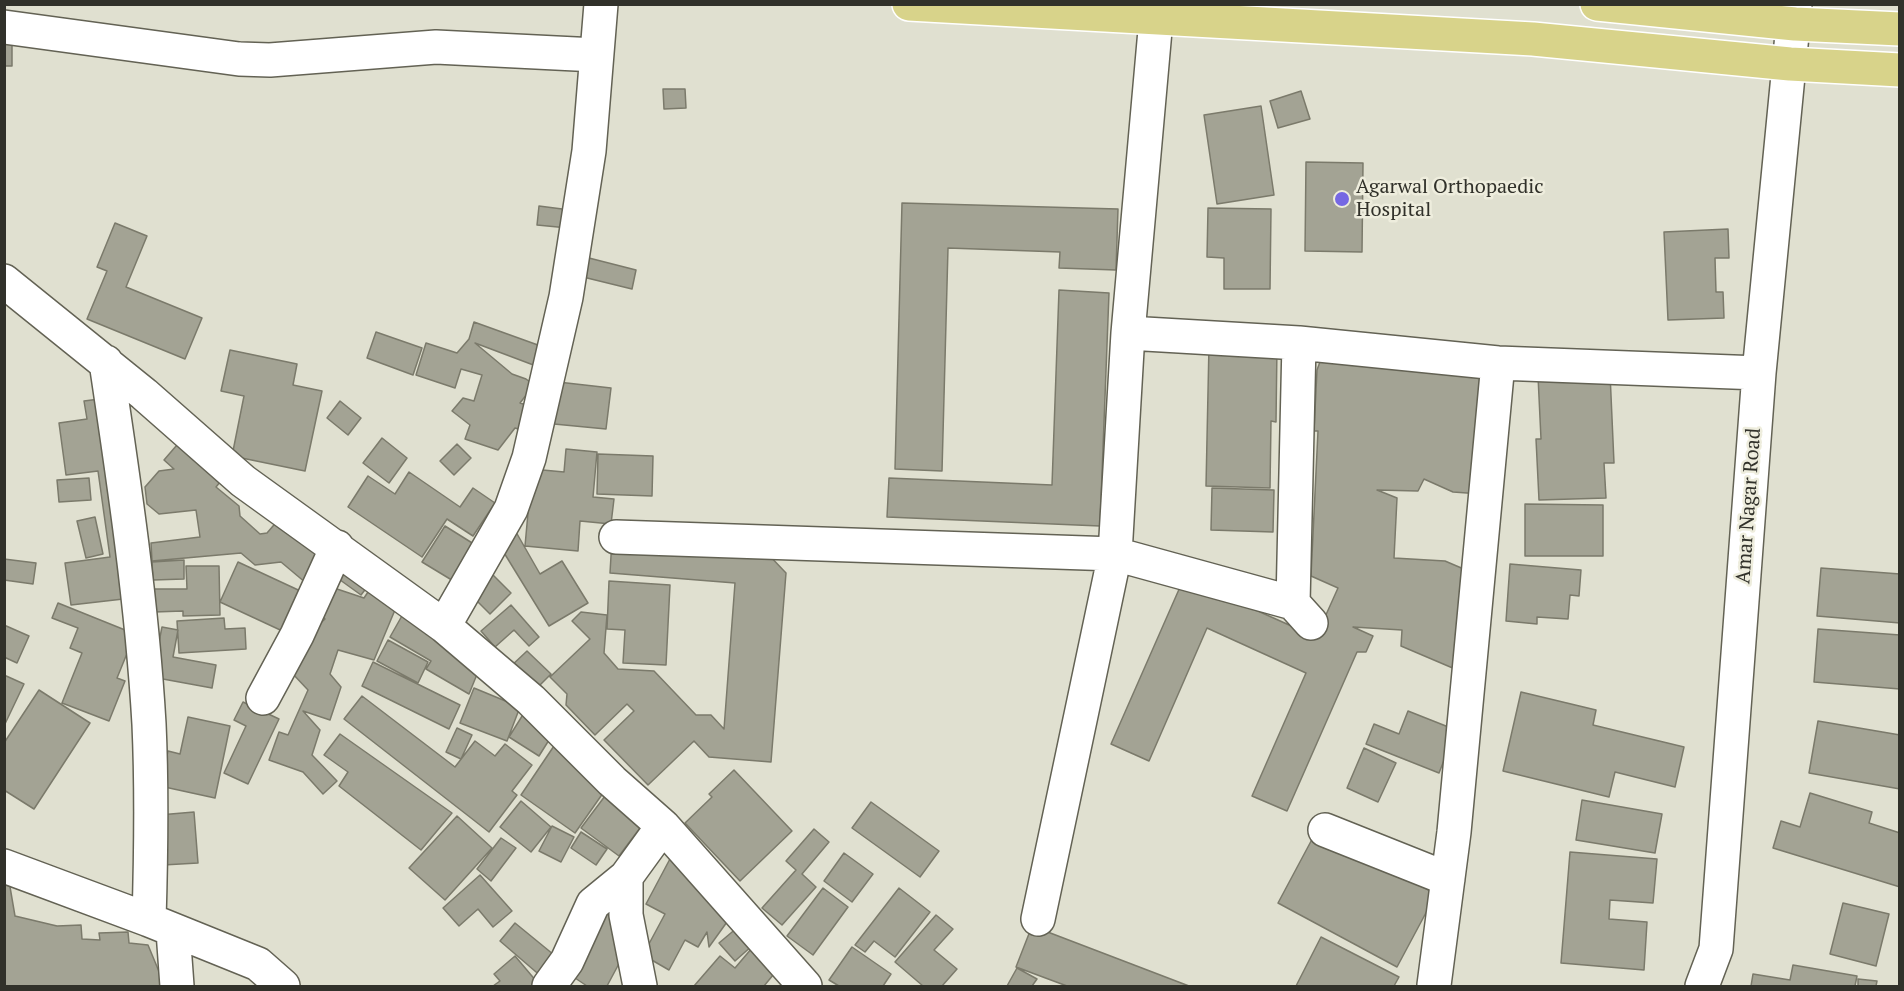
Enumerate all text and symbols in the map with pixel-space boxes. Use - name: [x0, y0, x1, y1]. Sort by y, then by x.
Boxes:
- place label: Agarwal Orthopaedic Hospital: [1356, 175, 1544, 222]
- marker: Agarwal Orthopaedic Hospital: [1333, 190, 1351, 208]
- street label: Amar Nagar Road: [1732, 427, 1766, 585]

